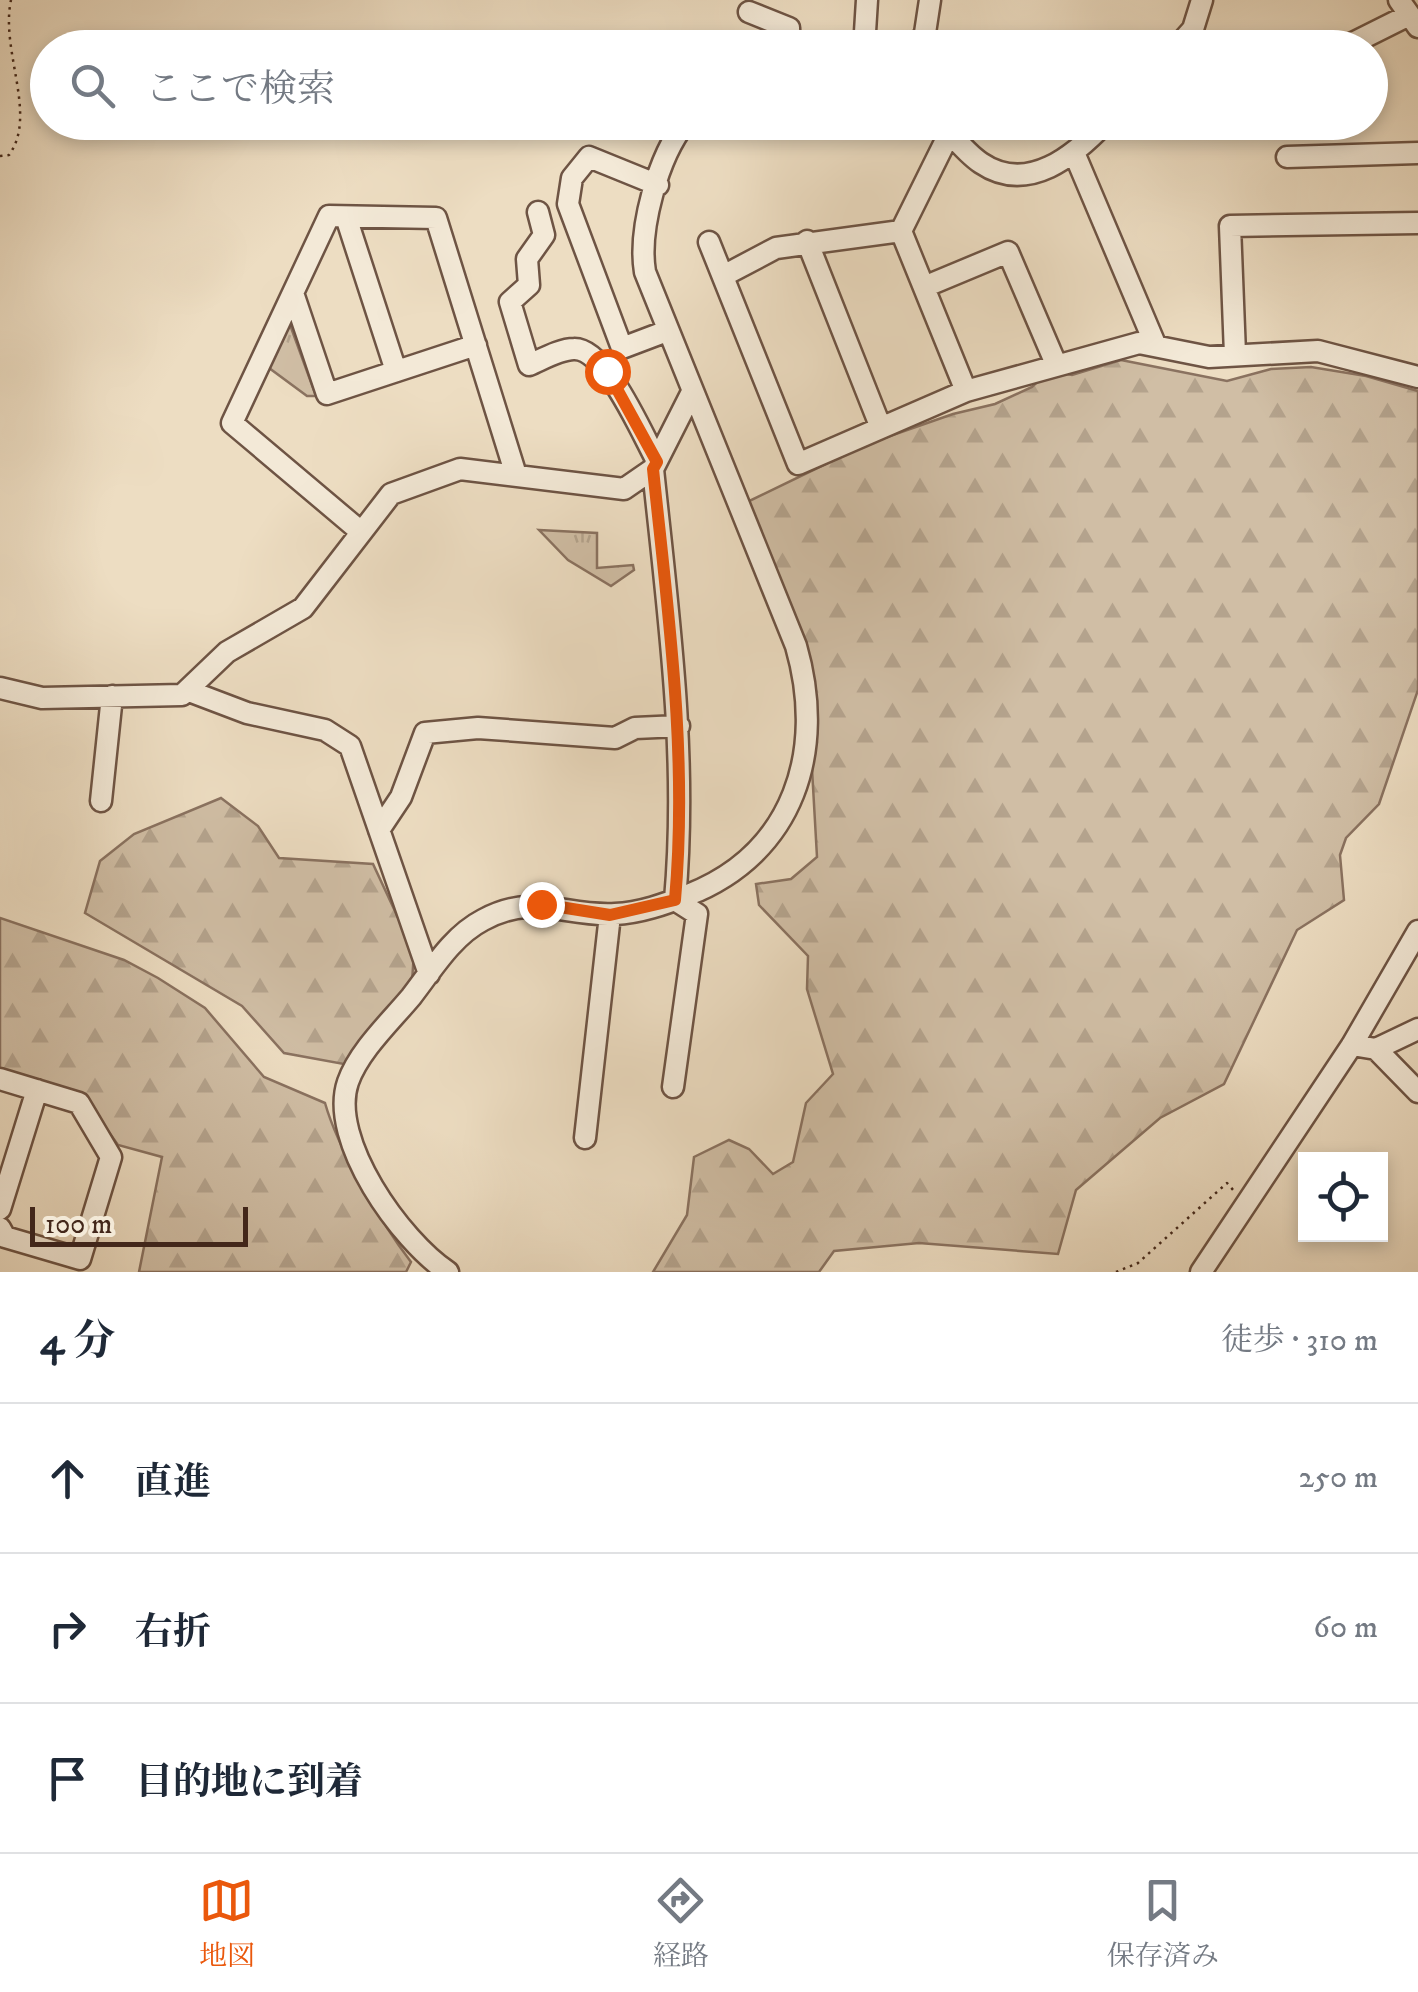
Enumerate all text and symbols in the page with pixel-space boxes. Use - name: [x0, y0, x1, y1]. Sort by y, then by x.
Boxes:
- search box: [30, 30, 1388, 140]
- icon: search: [65, 58, 120, 113]
- text: ここで検索: [145, 66, 335, 114]
- route start: [585, 349, 631, 395]
- route end: [519, 882, 565, 928]
- map controls: [1298, 1152, 1388, 1242]
- button: locate: [1298, 1152, 1388, 1242]
- scale bar: [30, 1202, 248, 1246]
- text: 100 m: [45, 1207, 112, 1242]
- text: 4 分: [40, 1316, 115, 1368]
- text: 徒歩 · 310 m: [1221, 1321, 1378, 1361]
- icon: ahead: [40, 1451, 95, 1506]
- text: 250 m: [1298, 1458, 1378, 1498]
- text: 直進: [135, 1459, 211, 1507]
- icon: right: [40, 1601, 95, 1656]
- text: 60 m: [1313, 1608, 1378, 1648]
- text: 右折: [135, 1609, 211, 1657]
- icon: arrive: [40, 1751, 95, 1806]
- text: 目的地に到着: [135, 1759, 363, 1807]
- tab: 地図: [199, 1873, 255, 1974]
- tab: 経路: [653, 1873, 709, 1974]
- tab: 保存済み: [1107, 1873, 1219, 1974]

